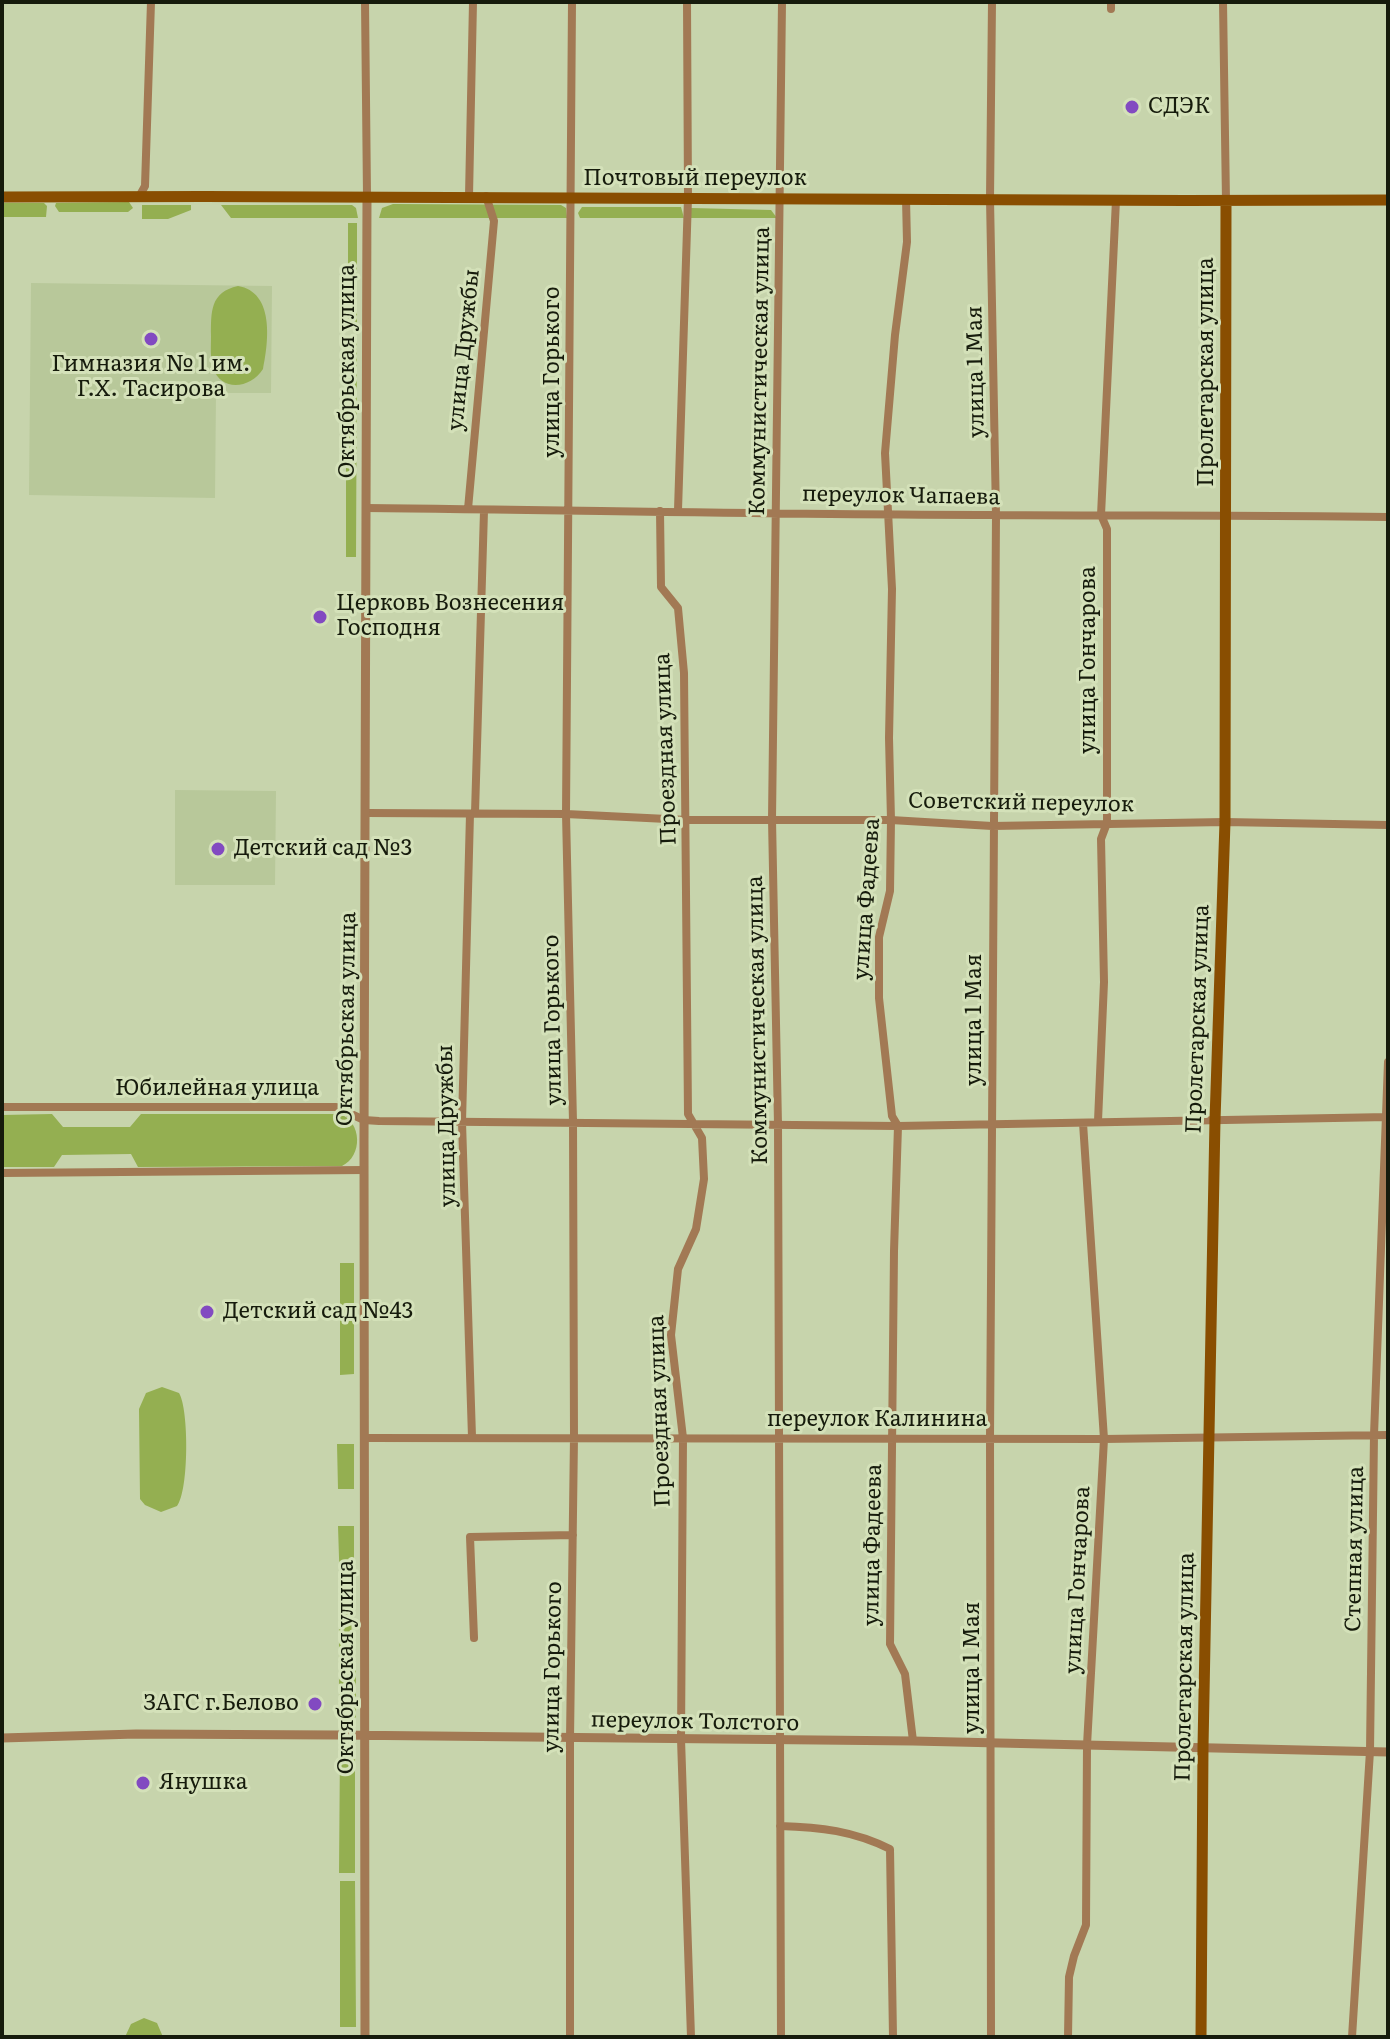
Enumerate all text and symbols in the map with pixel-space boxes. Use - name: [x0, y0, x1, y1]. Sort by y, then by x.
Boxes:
- place label: СДЭК: [1148, 94, 1210, 120]
- marker: СДЭК: [1123, 98, 1141, 116]
- street label: Почтовый переулок: [583, 166, 807, 192]
- street label: Коммунистическая улица: [744, 226, 776, 516]
- street label: Пролетарская улица: [1194, 257, 1220, 487]
- street label: Октябрьская улица: [335, 264, 361, 478]
- street label: улица Дружбы: [442, 268, 486, 432]
- street label: улица Горького: [540, 286, 566, 458]
- street label: улица 1 Мая: [962, 306, 990, 438]
- marker: Гимназия № 1 им. Г.Х. Тасирова: [142, 330, 160, 348]
- place label: Гимназия № 1 им. Г.Х. Тасирова: [52, 352, 250, 404]
- street label: переулок Чапаева: [802, 481, 1000, 511]
- street label: улица Гончарова: [1076, 566, 1102, 754]
- place label: Церковь Вознесения Господня: [336, 591, 564, 642]
- marker: Церковь Вознесения Господня: [311, 608, 329, 626]
- street label: Проездная улица: [649, 652, 683, 846]
- street label: Советский переулок: [908, 788, 1134, 818]
- street label: улица Фадеева: [848, 817, 886, 981]
- place label: Детский сад №3: [234, 836, 412, 862]
- marker: Детский сад №3: [209, 840, 227, 858]
- street label: Коммунистическая улица: [742, 875, 774, 1165]
- street label: Пролетарская улица: [1181, 904, 1215, 1134]
- street label: Октябрьская улица: [332, 912, 362, 1126]
- street label: улица Горького: [538, 934, 568, 1106]
- street label: улица 1 Мая: [962, 954, 988, 1086]
- street label: улица Дружбы: [432, 1044, 462, 1208]
- street label: Юбилейная улица: [115, 1076, 319, 1102]
- place label: Детский сад №43: [223, 1299, 413, 1325]
- marker: Детский сад №43: [198, 1303, 216, 1321]
- street label: Проездная улица: [643, 1314, 677, 1508]
- street label: переулок Калинина: [767, 1407, 987, 1433]
- street label: улица Фадеева: [858, 1464, 888, 1626]
- street label: Степная улица: [1340, 1466, 1370, 1632]
- street label: улица Гончарова: [1060, 1485, 1096, 1675]
- street label: Пролетарская улица: [1170, 1552, 1200, 1782]
- street label: Октябрьская улица: [334, 1560, 360, 1774]
- street label: улица Горького: [538, 1581, 568, 1753]
- street label: улица 1 Мая: [960, 1602, 986, 1734]
- place label: ЗАГС г.Белово: [143, 1691, 299, 1717]
- marker: ЗАГС г.Белово: [306, 1695, 324, 1713]
- street label: переулок Толстого: [590, 1707, 800, 1737]
- place label: Янушка: [159, 1770, 248, 1796]
- marker: Янушка: [134, 1774, 152, 1792]

